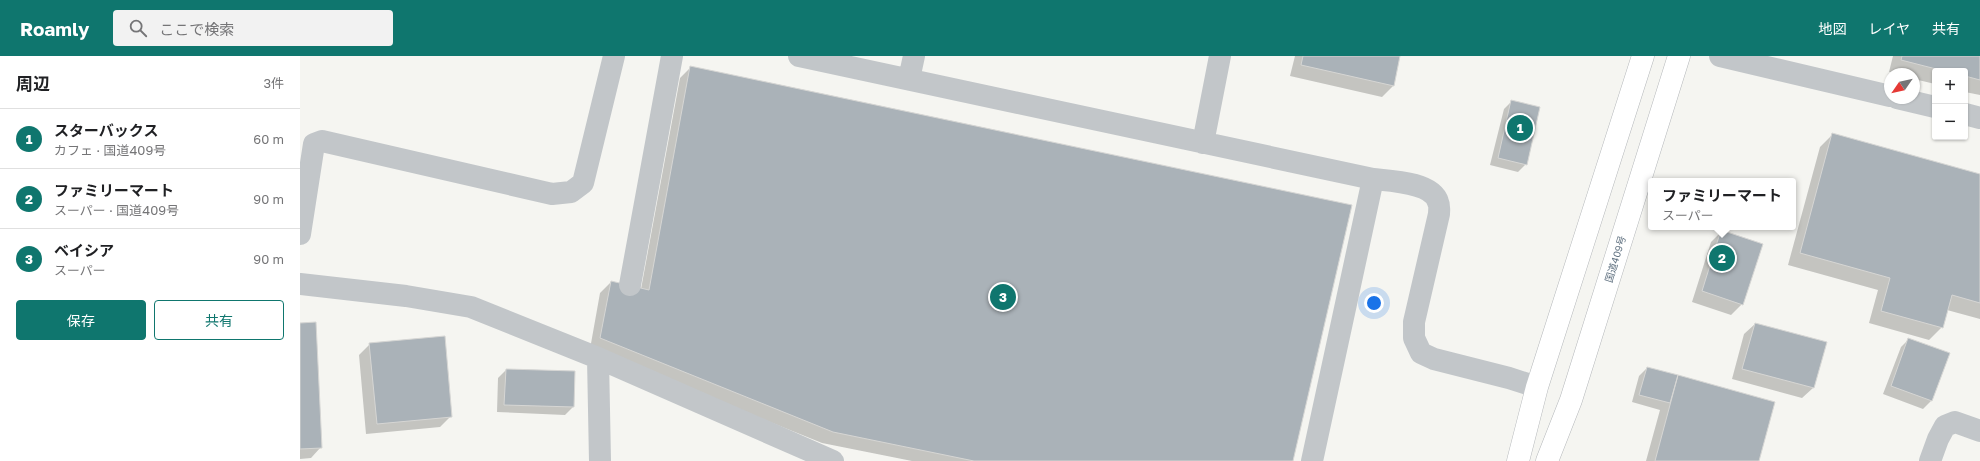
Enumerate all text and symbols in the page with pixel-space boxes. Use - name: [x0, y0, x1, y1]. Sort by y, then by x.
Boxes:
- search box: [113, 10, 393, 46]
- text: Roamly: [20, 17, 89, 40]
- icon: search: [127, 17, 149, 39]
- text: ここで検索: [159, 20, 234, 38]
- text: 地図: [1818, 20, 1846, 37]
- text: レイヤ: [1868, 20, 1910, 37]
- text: 共有: [1932, 20, 1960, 37]
- north arrow: [1884, 68, 1920, 104]
- map controls: [1932, 68, 1968, 140]
- button: +: [1932, 68, 1968, 104]
- text: 周辺: [16, 73, 50, 94]
- text: 3件: [263, 75, 284, 91]
- button: −: [1932, 104, 1968, 140]
- pin: 1: [1507, 113, 1533, 143]
- text: スターバックス: [54, 121, 158, 139]
- text: 1: [26, 131, 32, 147]
- text: 60 m: [253, 131, 284, 147]
- text: カフェ · 国道409号: [54, 142, 166, 158]
- popup: [1648, 178, 1796, 230]
- text: ファミリーマート: [54, 181, 174, 199]
- text: ファミリーマート: [1662, 186, 1782, 204]
- text: 2: [25, 191, 33, 207]
- text: 90 m: [253, 191, 284, 207]
- text: スーパー · 国道409号: [54, 202, 179, 218]
- text: スーパー: [1662, 207, 1714, 223]
- street label: 国道409号: [1602, 234, 1628, 284]
- text: ベイシア: [54, 241, 114, 259]
- pin: 2: [1709, 243, 1735, 273]
- text: 3: [25, 251, 33, 267]
- text: 90 m: [253, 251, 284, 267]
- text: スーパー: [54, 262, 106, 278]
- pin: 3: [990, 282, 1016, 312]
- your location: [1364, 293, 1384, 313]
- button: 保存: [16, 300, 146, 340]
- button: 共有: [154, 300, 284, 340]

